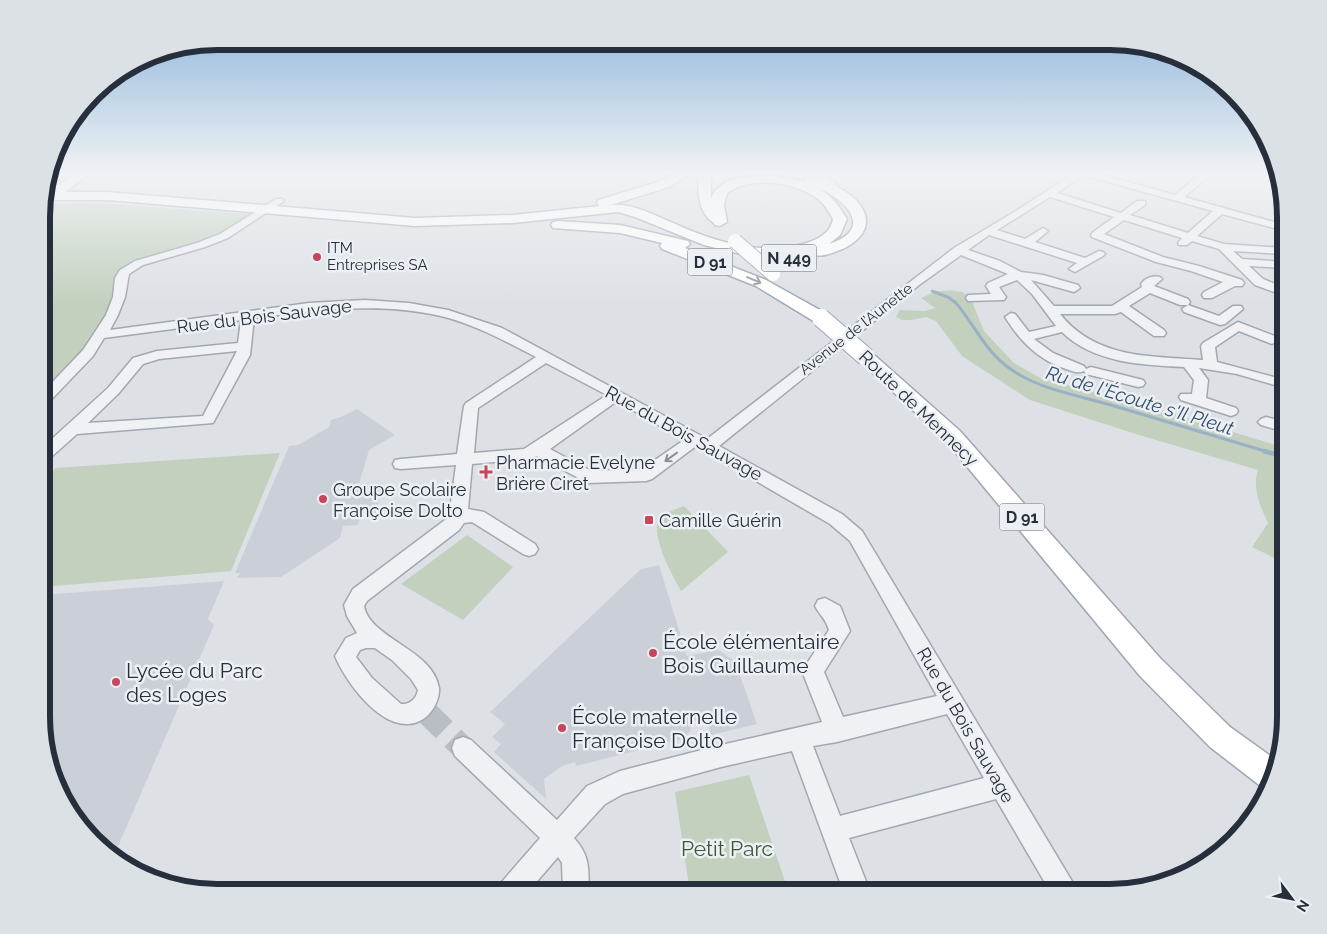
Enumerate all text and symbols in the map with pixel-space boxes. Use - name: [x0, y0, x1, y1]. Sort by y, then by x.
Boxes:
- place label: ITM Entreprises SA: [327, 239, 428, 274]
- road number: N 449: [762, 244, 816, 272]
- road number: D 91: [688, 248, 732, 276]
- marker: ITM Entreprises SA: [311, 251, 323, 263]
- one-way arrow: [746, 276, 761, 286]
- street label: Avenue de l’Aunette: [796, 279, 916, 379]
- street label: Rue du Bois Sauvage: [175, 295, 353, 337]
- street label: Route de Mennecy: [855, 346, 983, 470]
- water label: Ru de l'Écoute s'Il Pleut: [1044, 361, 1237, 439]
- street label: Rue du Bois Sauvage: [602, 381, 766, 485]
- place label: Pharmacie Evelyne Brière Ciret: [496, 452, 655, 494]
- one-way arrow: [664, 452, 678, 462]
- marker: Pharmacie Evelyne Brière Ciret: [480, 466, 492, 478]
- place label: Groupe Scolaire Françoise Dolto: [333, 479, 467, 521]
- marker: Groupe Scolaire Françoise Dolto: [317, 493, 329, 505]
- road number: D 91: [1000, 504, 1044, 530]
- place label: Camille Guérin: [659, 510, 781, 531]
- marker: Camille Guérin: [643, 514, 655, 526]
- place label: École élémentaire Bois Guillaume: [663, 629, 839, 678]
- street label: Rue du Bois Sauvage: [913, 643, 1019, 807]
- marker: École élémentaire Bois Guillaume: [647, 647, 659, 659]
- place label: Lycée du Parc des Loges: [126, 658, 263, 707]
- marker: Lycée du Parc des Loges: [110, 676, 122, 688]
- place label: École maternelle Françoise Dolto: [572, 704, 737, 753]
- marker: École maternelle Françoise Dolto: [556, 722, 568, 734]
- park label: Petit Parc: [681, 836, 773, 861]
- north arrow: [1267, 874, 1317, 924]
- text: N: [1293, 897, 1313, 915]

